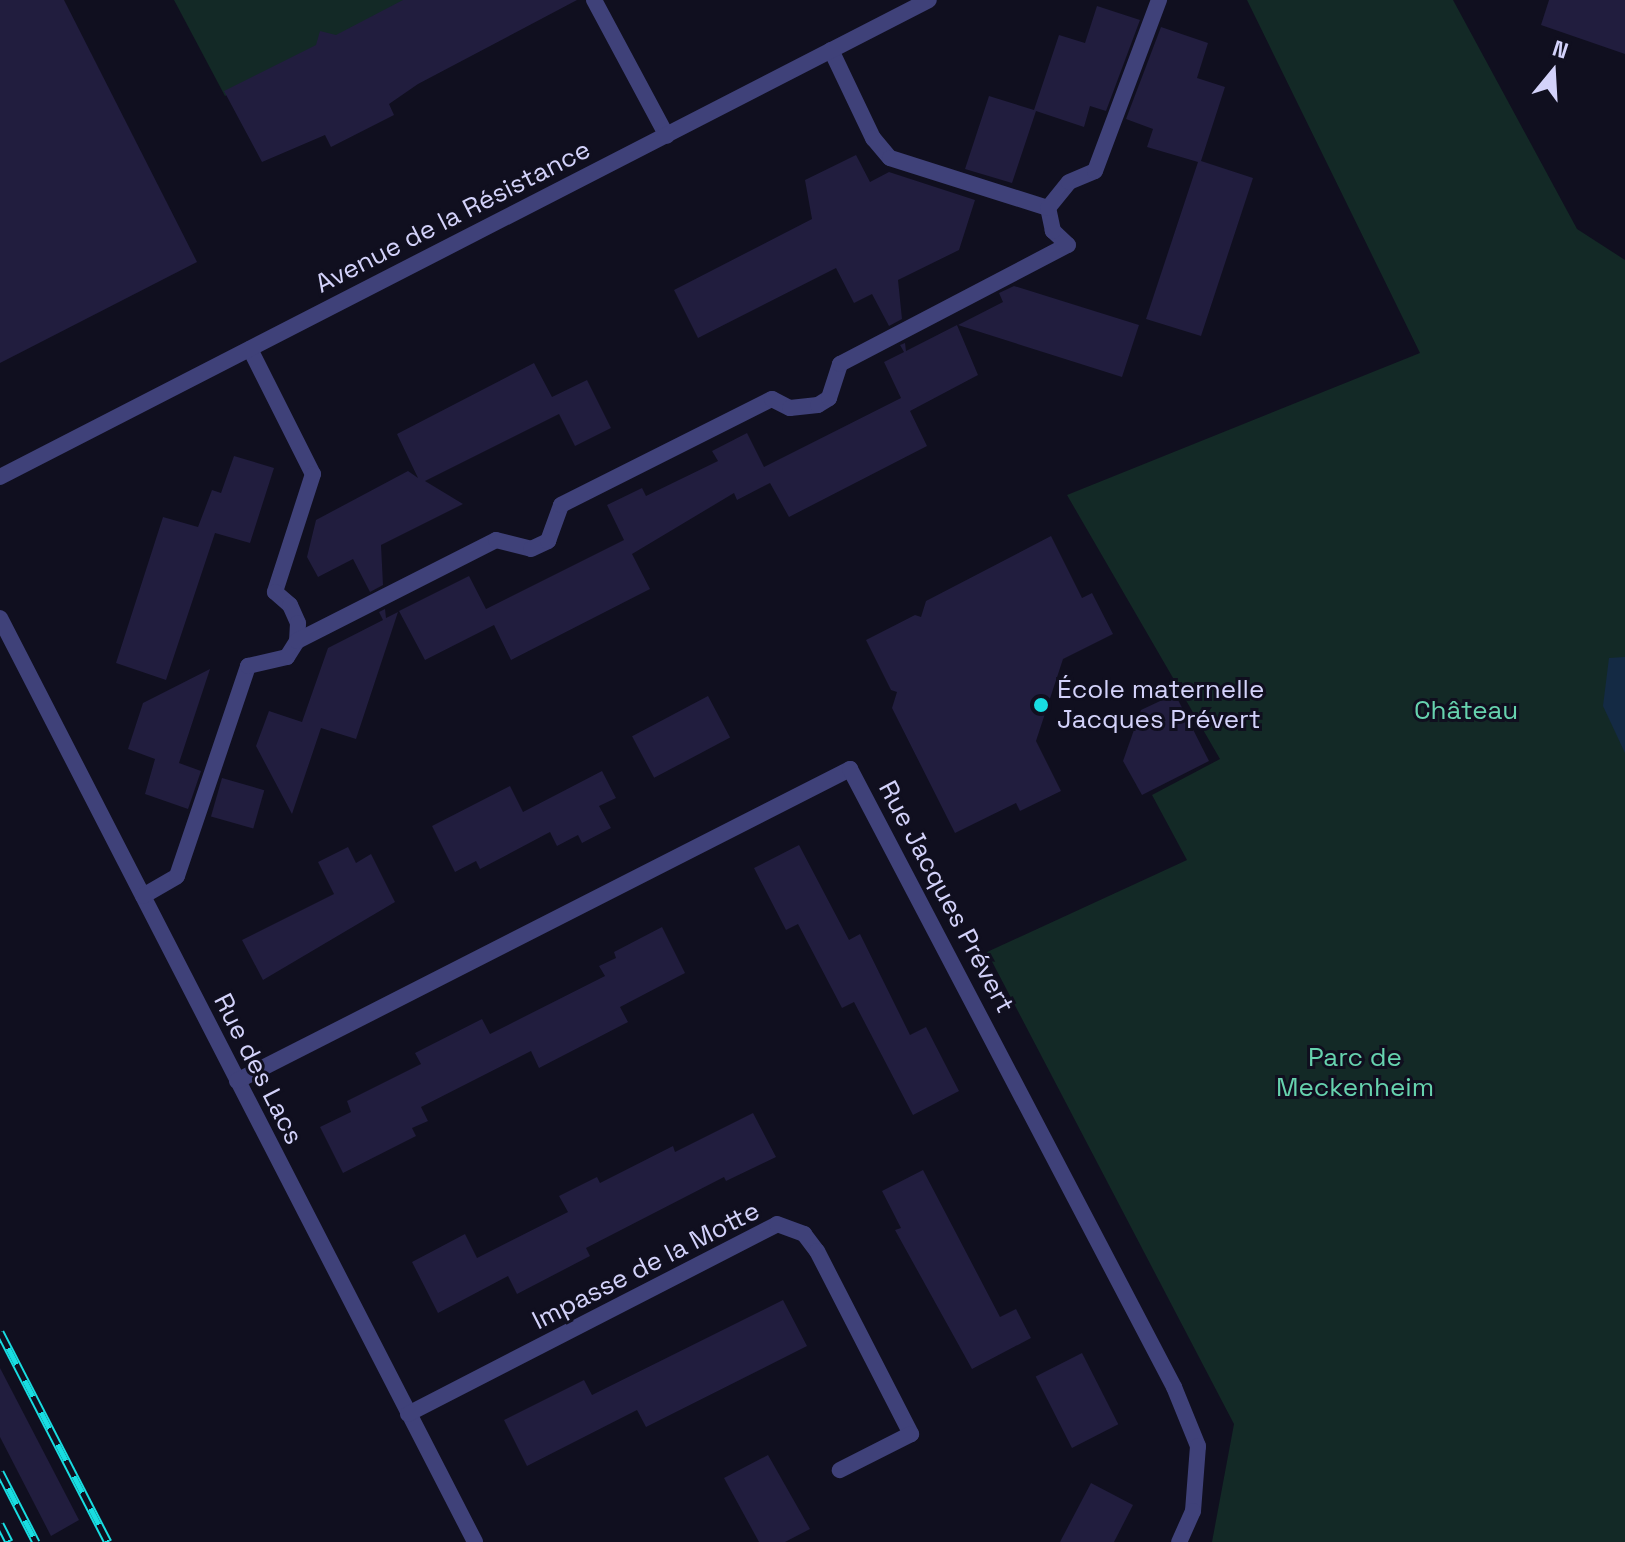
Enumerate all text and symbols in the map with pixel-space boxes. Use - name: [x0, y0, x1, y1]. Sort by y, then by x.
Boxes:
- north arrow: [1513, 32, 1593, 112]
- text: N: [1549, 34, 1572, 65]
- street label: Avenue de la Résistance: [310, 134, 596, 300]
- place label: École maternelle Jacques Prévert: [1057, 674, 1264, 736]
- park label: Château: [1414, 695, 1518, 727]
- marker: École maternelle Jacques Prévert: [1032, 696, 1050, 714]
- street label: Rue Jacques Prévert: [872, 776, 1020, 1018]
- street label: Rue des Lacs: [207, 988, 309, 1150]
- park label: Parc de Meckenheim: [1276, 1042, 1434, 1104]
- street label: Impasse de la Motte: [527, 1195, 765, 1337]

